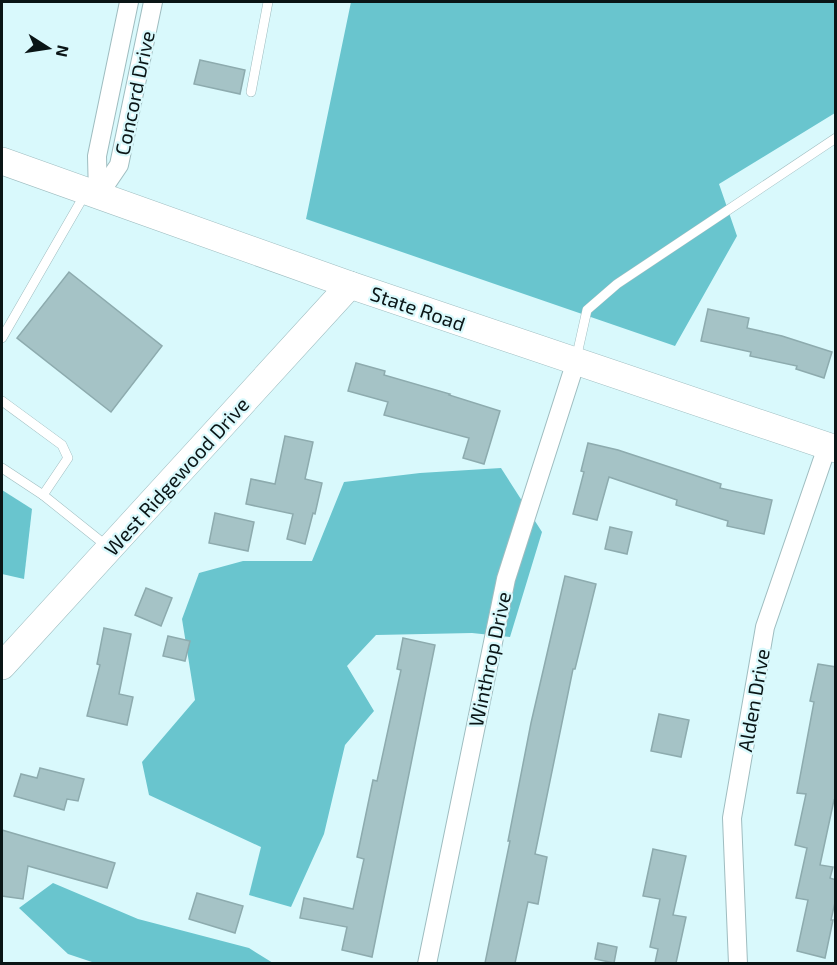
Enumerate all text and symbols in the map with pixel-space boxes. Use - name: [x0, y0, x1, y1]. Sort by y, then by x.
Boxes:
- north arrow: [18, 18, 78, 78]
- street label: Concord Drive: [109, 29, 159, 157]
- text: N: [53, 44, 74, 59]
- street label: State Road: [367, 281, 469, 335]
- street label: West Ridgewood Drive: [99, 392, 253, 560]
- street label: Winthrop Drive: [463, 589, 515, 729]
- street label: Alden Drive: [732, 647, 774, 753]

